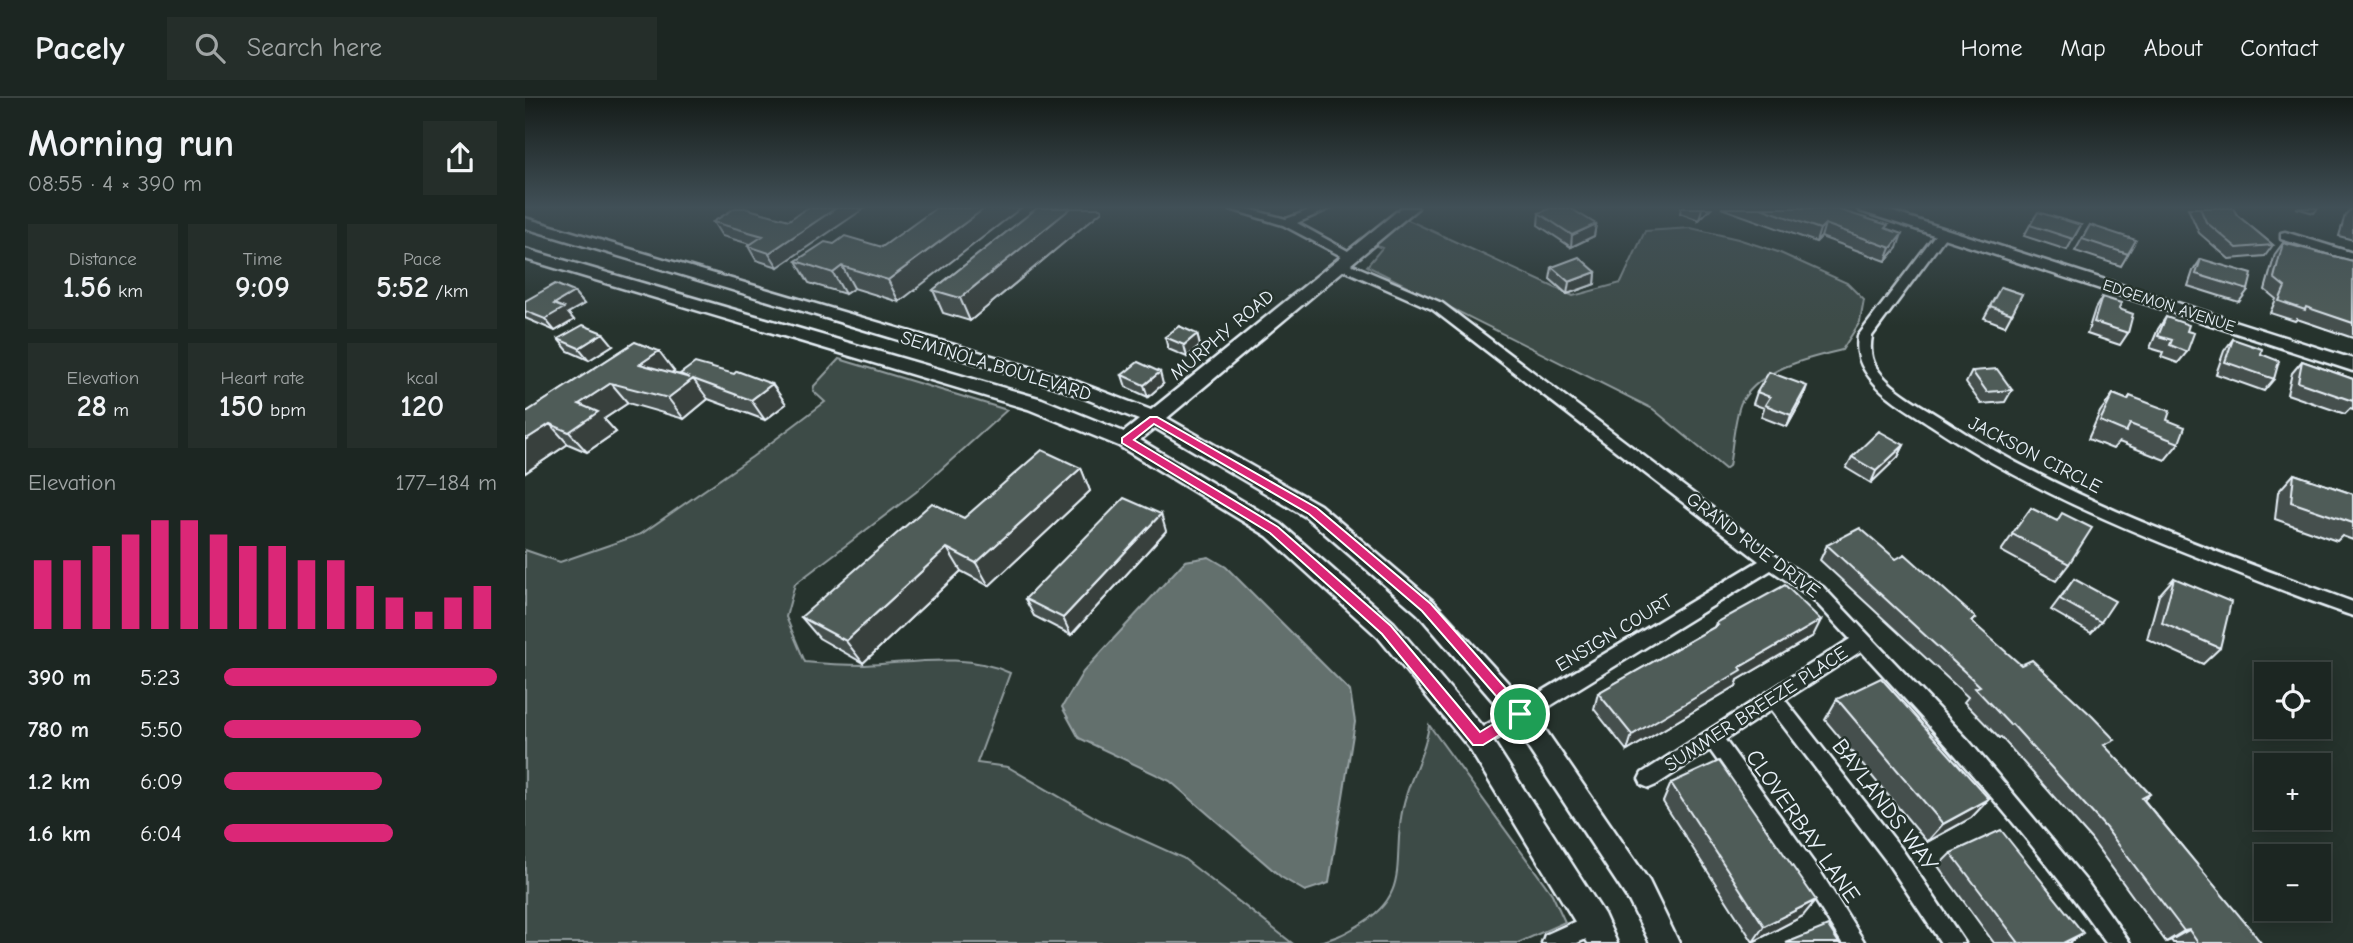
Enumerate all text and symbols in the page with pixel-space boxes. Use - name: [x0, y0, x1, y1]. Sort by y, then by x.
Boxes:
- search box: [167, 17, 657, 80]
- text: Pacely: [35, 29, 125, 67]
- icon: search: [191, 29, 229, 67]
- text: Search here: [247, 33, 382, 63]
- text: Home: [1961, 34, 2022, 62]
- text: Map: [2060, 34, 2106, 62]
- text: About: [2144, 34, 2202, 62]
- text: Contact: [2240, 34, 2318, 62]
- button: share: [423, 121, 497, 195]
- text: Morning run: [28, 122, 234, 166]
- text: 08:55 · 4 × 390 m: [28, 170, 202, 197]
- text: Distance: [69, 248, 137, 270]
- text: Time: [243, 248, 282, 270]
- text: Pace: [403, 248, 441, 270]
- text: 1.56: [63, 270, 112, 305]
- text: 9:09: [235, 270, 290, 305]
- text: 5:52: [376, 270, 429, 305]
- street label: EDGEMON AVENUE: [2100, 276, 2238, 336]
- text: km: [112, 280, 143, 302]
- text: /km: [429, 280, 468, 302]
- street label: MURPHY ROAD: [1166, 285, 1278, 385]
- street label: SEMINOLA BOULEVARD: [898, 326, 1094, 406]
- text: Elevation: [66, 367, 139, 389]
- text: Heart rate: [221, 367, 304, 389]
- text: kcal: [406, 367, 438, 389]
- text: 28: [77, 389, 107, 424]
- text: 150: [219, 389, 264, 424]
- text: 120: [400, 389, 444, 424]
- text: m: [107, 399, 129, 421]
- text: bpm: [264, 399, 306, 421]
- street label: JACKSON CIRCLE: [1965, 412, 2105, 498]
- text: Elevation: [28, 469, 116, 496]
- text: 177–184 m: [395, 469, 497, 496]
- street label: GRAND RUE DRIVE: [1682, 488, 1824, 602]
- street label: ENSIGN COURT: [1552, 590, 1676, 676]
- street label: SUMMER BREEZE PLACE: [1660, 642, 1852, 776]
- map controls: [2254, 662, 2331, 921]
- button: locate: [2254, 662, 2331, 739]
- text: 390 m: [28, 664, 91, 691]
- text: 5:23: [140, 664, 180, 691]
- pin: [1490, 684, 1550, 744]
- icon: arrive: [1501, 695, 1539, 733]
- text: 780 m: [28, 716, 89, 743]
- text: 5:50: [140, 716, 183, 743]
- street label: BAYLANDS WAY: [1826, 733, 1944, 877]
- street label: CLOVERBAY LANE: [1740, 744, 1866, 908]
- button: +: [2254, 753, 2331, 830]
- text: 1.2 km: [28, 768, 90, 795]
- text: 6:09: [140, 768, 183, 795]
- text: 1.6 km: [28, 820, 91, 847]
- text: 6:04: [140, 820, 182, 847]
- button: −: [2254, 844, 2331, 921]

